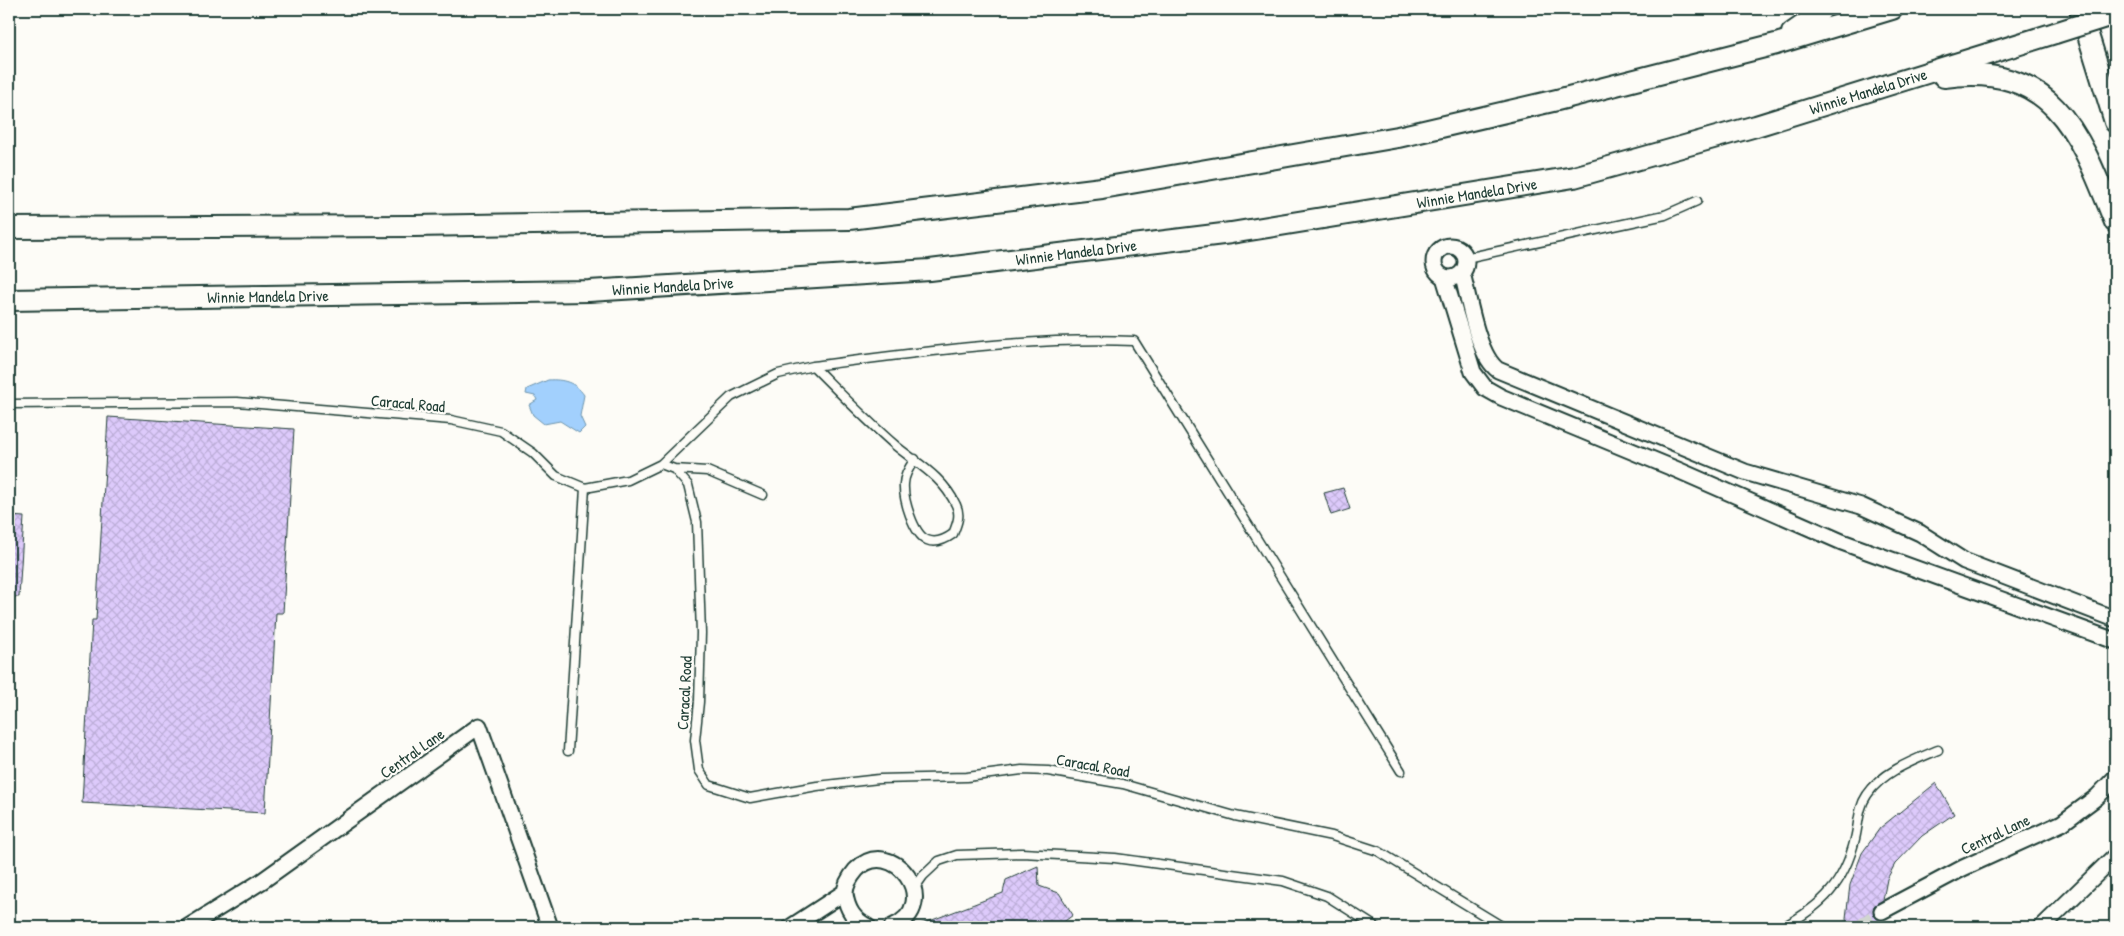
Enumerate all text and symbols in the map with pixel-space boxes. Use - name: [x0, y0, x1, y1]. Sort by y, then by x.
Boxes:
- street label: Winnie Mandela Drive: [1807, 62, 1930, 120]
- street label: Winnie Mandela Drive: [1415, 172, 1539, 214]
- street label: Winnie Mandela Drive: [1014, 234, 1139, 270]
- street label: Winnie Mandela Drive: [611, 271, 735, 301]
- street label: Winnie Mandela Drive: [207, 284, 330, 308]
- street label: Caracal Road: [370, 389, 446, 417]
- street label: Caracal Road: [671, 655, 697, 731]
- street label: Central Lane: [375, 722, 449, 783]
- street label: Caracal Road: [1055, 748, 1131, 782]
- street label: Central Lane: [1957, 808, 2034, 860]

